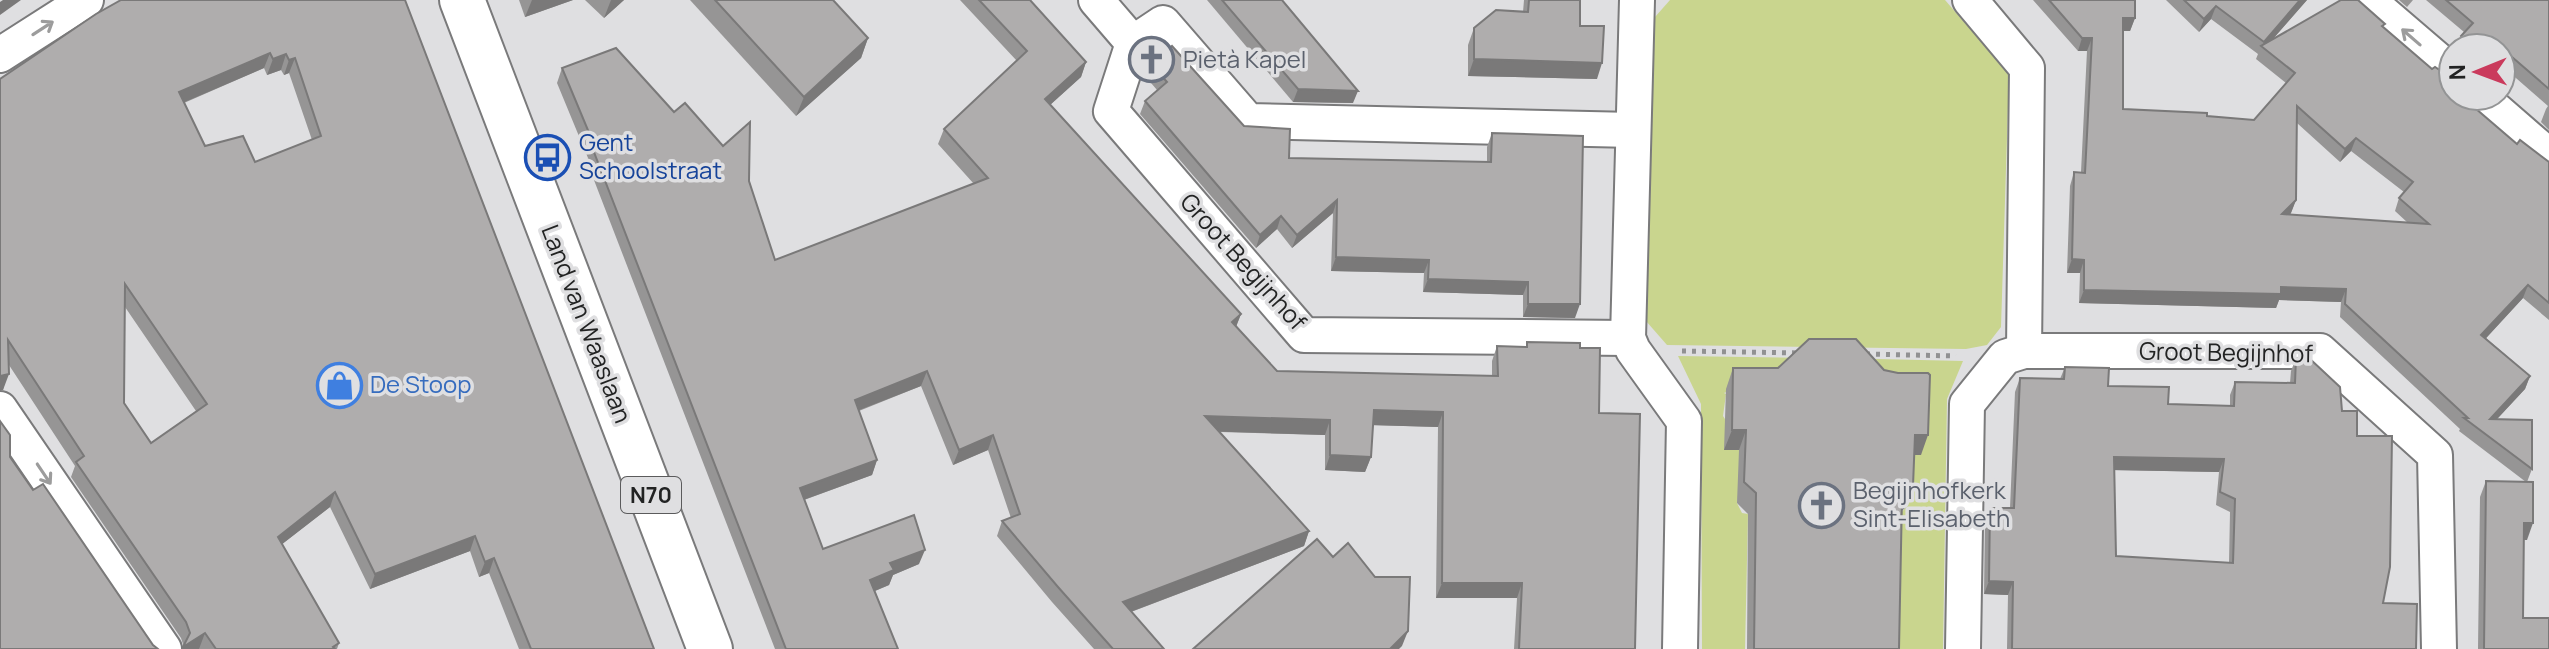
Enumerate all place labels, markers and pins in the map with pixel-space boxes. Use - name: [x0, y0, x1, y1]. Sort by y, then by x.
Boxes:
- church icon: Pietà Kapel: [1128, 36, 1176, 84]
- place label: Pietà Kapel: [1183, 42, 1306, 75]
- place label: Gent Schoolstraat: [579, 125, 722, 186]
- bus stop icon: Gent Schoolstraat: [524, 133, 572, 181]
- shop icon: De Stoop: [315, 361, 363, 409]
- place label: De Stoop: [370, 367, 471, 400]
- place label: Begijnhofkerk Sint-Elisabeth: [1853, 473, 2010, 534]
- church icon: Begijnhofkerk Sint-Elisabeth: [1798, 481, 1846, 529]

